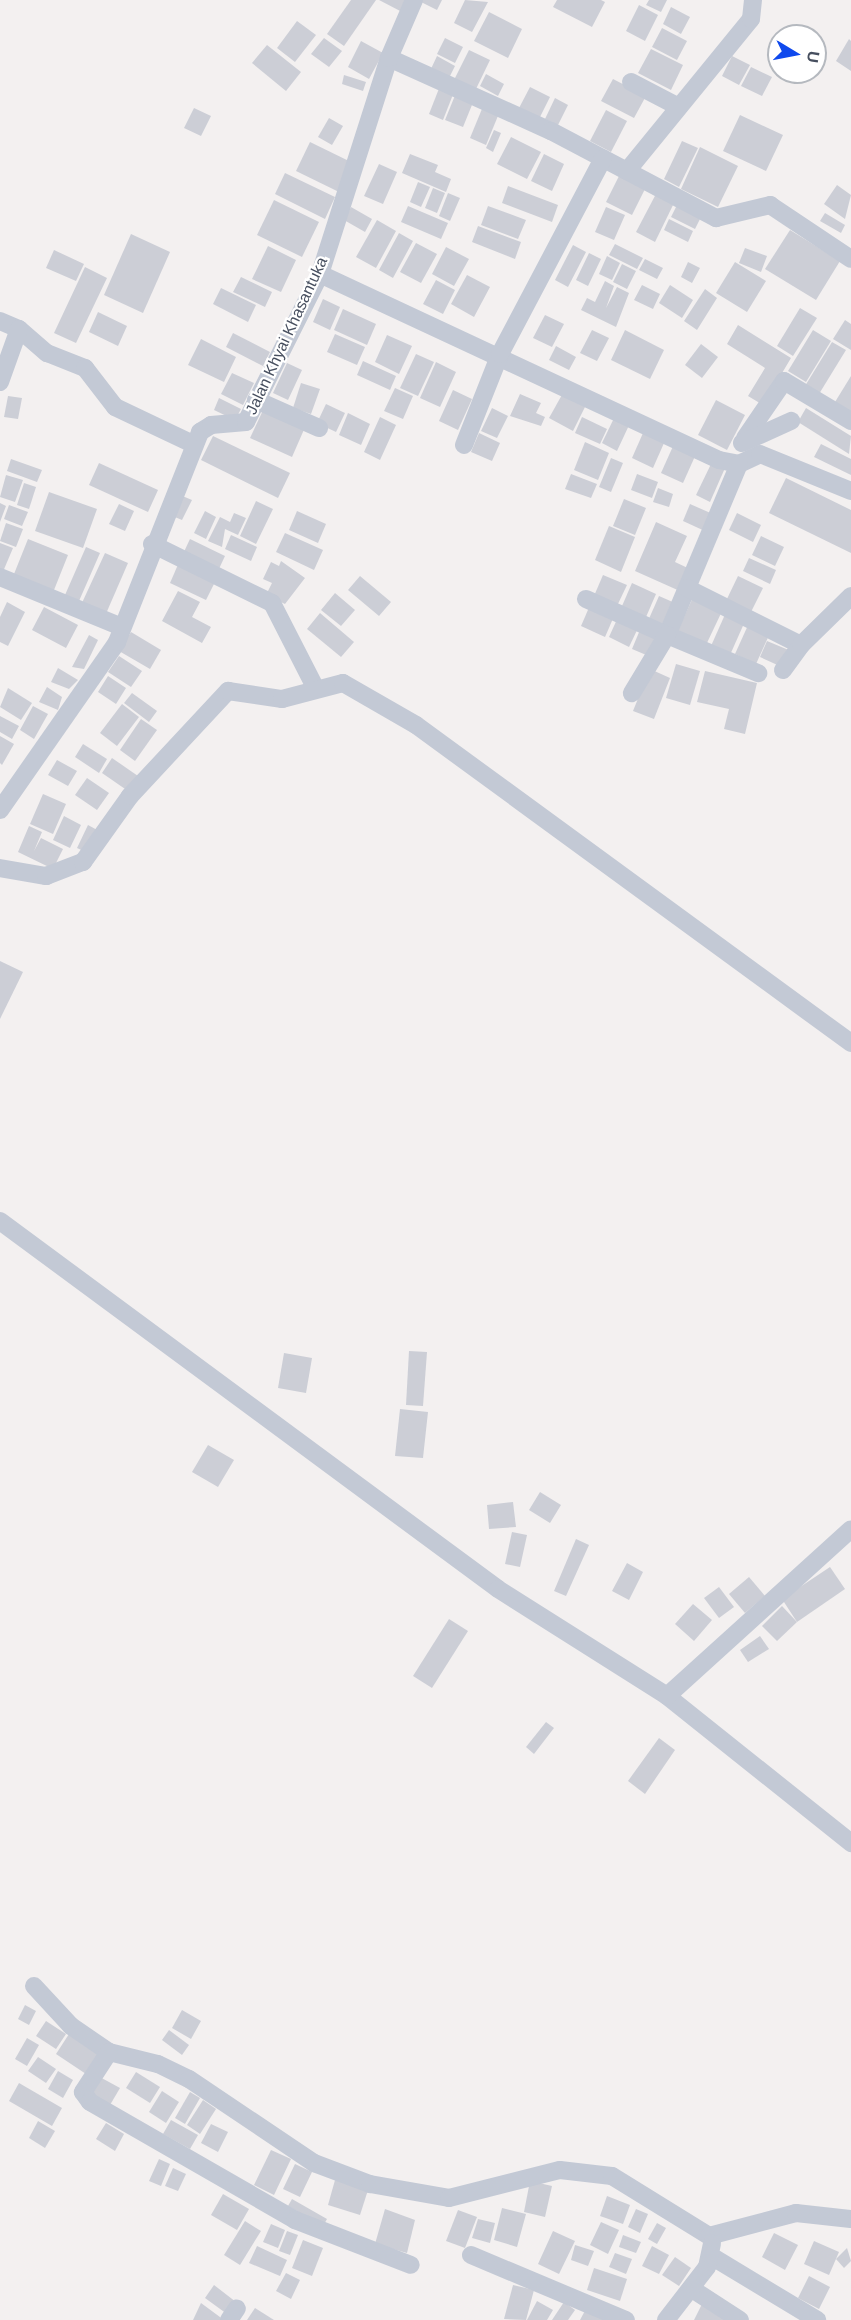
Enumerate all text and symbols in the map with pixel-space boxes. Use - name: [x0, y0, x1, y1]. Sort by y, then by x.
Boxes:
- north arrow: [767, 24, 827, 84]
- text: U: [804, 50, 823, 64]
- street label: Jalan Khyai Khasantuka: [242, 254, 332, 418]

